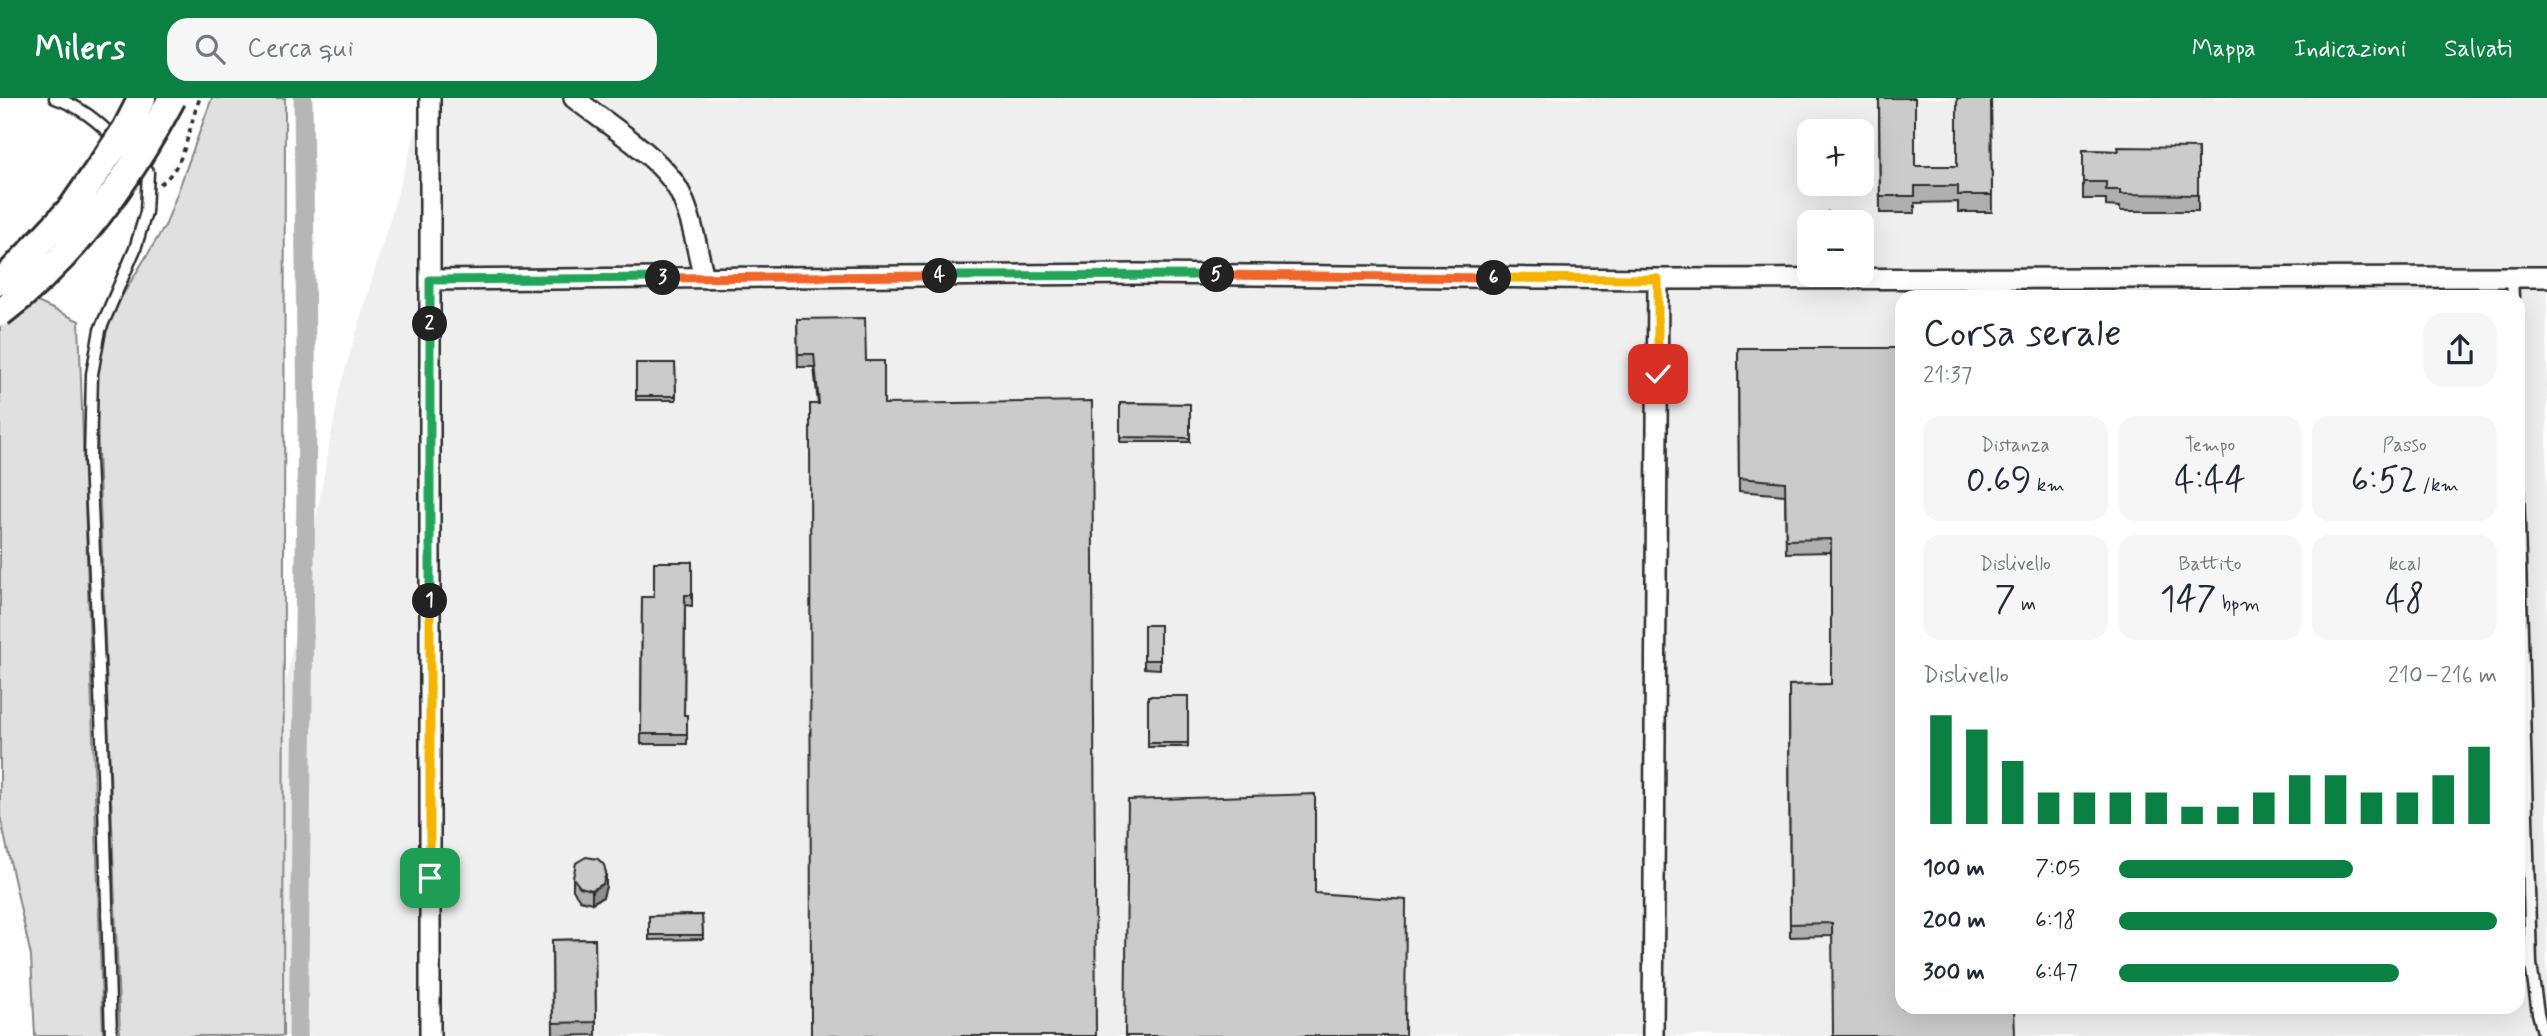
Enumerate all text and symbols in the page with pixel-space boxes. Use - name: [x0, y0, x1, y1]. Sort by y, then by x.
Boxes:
- search box: [167, 18, 657, 81]
- text: Milers: [35, 27, 125, 71]
- icon: search: [191, 30, 229, 68]
- text: Cerca qui: [247, 32, 354, 66]
- text: Mappa: [2192, 34, 2256, 65]
- text: Indicazioni: [2294, 34, 2406, 65]
- text: Salvati: [2444, 34, 2512, 65]
- map controls: [1797, 119, 1874, 287]
- button: +: [1797, 119, 1874, 196]
- button: −: [1797, 210, 1874, 287]
- pin: 4: [922, 258, 958, 294]
- pin: 5: [1200, 258, 1234, 292]
- pin: 3: [646, 260, 680, 296]
- pin: 6: [1476, 260, 1512, 296]
- text: 5: [1211, 262, 1222, 287]
- text: 4: [934, 263, 945, 288]
- text: 3: [658, 265, 667, 290]
- text: 6: [1489, 265, 1498, 290]
- pin: 2: [412, 306, 448, 342]
- text: Corsa serale: [1923, 310, 2122, 359]
- text: 2: [425, 311, 434, 336]
- button: share: [2423, 313, 2497, 387]
- pin: [1628, 344, 1688, 404]
- icon: check: [1639, 355, 1677, 393]
- text: 21:37: [1923, 361, 1972, 391]
- text: Distanza: [1981, 433, 2050, 458]
- text: Tempo: [2185, 433, 2235, 458]
- text: Passo: [2383, 433, 2427, 458]
- text: 0.69: [1966, 458, 2032, 504]
- text: 4:44: [2174, 458, 2246, 504]
- text: 6:52: [2351, 458, 2417, 504]
- text: km: [2032, 473, 2065, 498]
- text: /km: [2417, 473, 2459, 498]
- text: Dislivello: [1980, 552, 2051, 577]
- text: Battito: [2179, 552, 2241, 577]
- text: kcal: [2389, 552, 2421, 577]
- text: 7: [1995, 577, 2016, 623]
- text: 147: [2160, 577, 2217, 623]
- text: 48: [2385, 577, 2424, 623]
- pin: 1: [412, 584, 448, 618]
- text: 1: [425, 588, 434, 613]
- text: m: [2016, 592, 2036, 617]
- text: bpm: [2217, 592, 2260, 617]
- text: Dislivello: [1923, 661, 2009, 691]
- text: 210–216 m: [2388, 661, 2497, 691]
- pin: [400, 848, 460, 908]
- text: 100 m: [1923, 854, 1985, 884]
- text: 7:05: [2035, 854, 2080, 884]
- icon: arrive: [411, 859, 449, 897]
- text: 200 m: [1923, 906, 1986, 936]
- text: 6:18: [2035, 906, 2076, 936]
- text: 300 m: [1923, 958, 1985, 988]
- text: 6:47: [2035, 958, 2078, 988]

